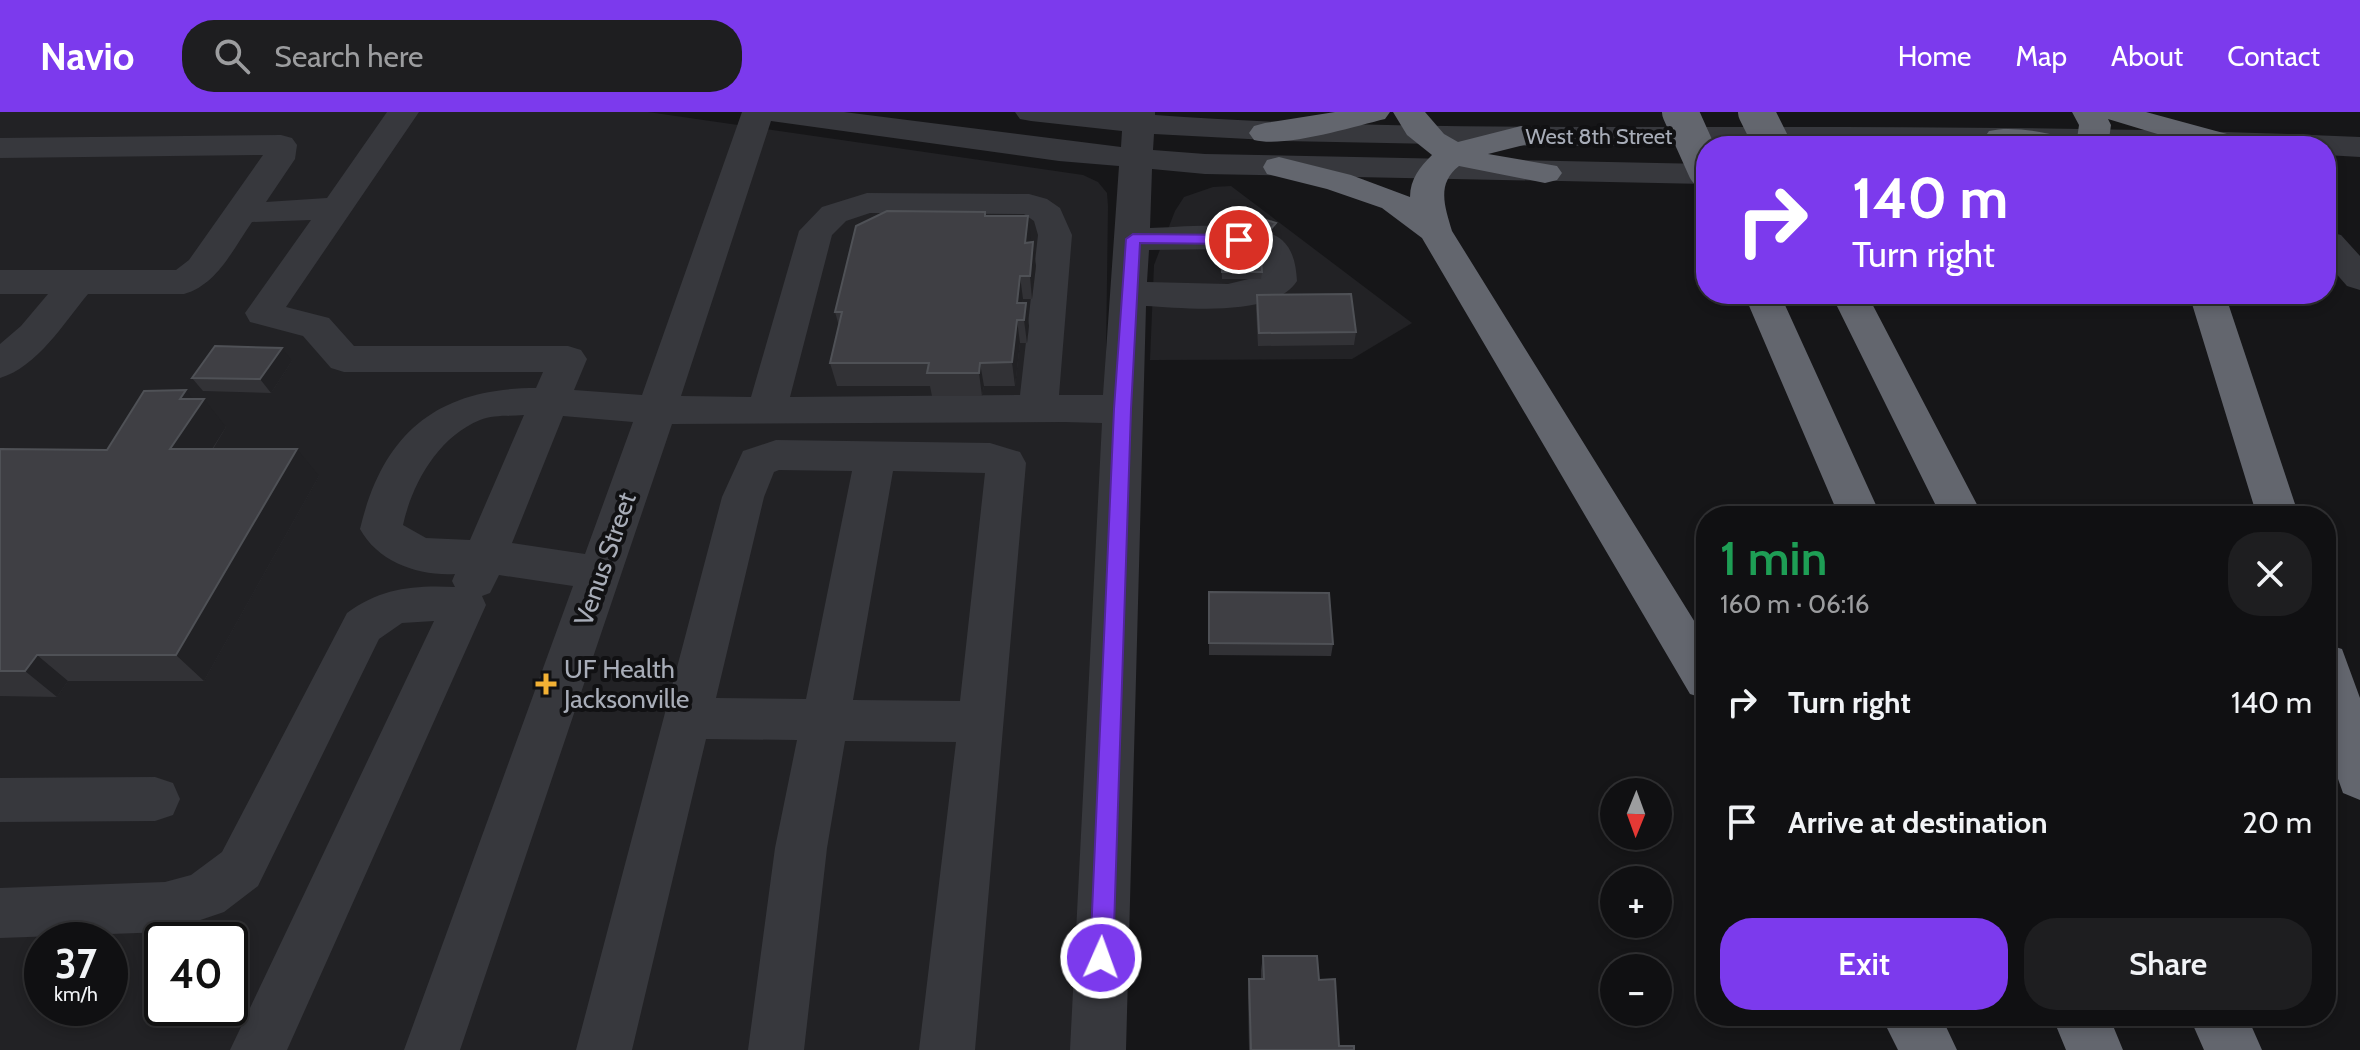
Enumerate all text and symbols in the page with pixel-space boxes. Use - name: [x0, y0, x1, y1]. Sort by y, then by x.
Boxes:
- search box: [182, 20, 742, 92]
- text: Navio: [40, 33, 134, 80]
- icon: search: [210, 34, 254, 78]
- text: Search here: [274, 38, 423, 75]
- text: Home: [1898, 39, 1971, 73]
- text: Map: [2015, 39, 2067, 73]
- text: About: [2111, 39, 2183, 73]
- text: Contact: [2227, 39, 2320, 73]
- street label: West 8th Street: [1526, 123, 1673, 150]
- text: 140 m: [1852, 164, 2008, 232]
- icon: right: [1720, 168, 1824, 272]
- pin: [1205, 206, 1273, 274]
- icon: arrive: [1217, 218, 1261, 262]
- text: Turn right: [1852, 232, 1995, 276]
- street label: Venus Street: [567, 488, 643, 630]
- text: 1 min: [1720, 529, 1827, 587]
- button: close: [2228, 532, 2312, 616]
- text: 160 m · 06:16: [1720, 588, 1870, 620]
- place label: UF Health Jacksonville: [563, 653, 689, 715]
- marker: UF Health Jacksonville: [535, 673, 557, 695]
- icon: right: [1720, 680, 1764, 724]
- text: Turn right: [1788, 684, 1911, 721]
- text: 140 m: [2231, 684, 2312, 721]
- north arrow: [1600, 778, 1672, 850]
- map controls: [1600, 778, 1672, 1026]
- icon: arrive: [1720, 800, 1764, 844]
- text: Arrive at destination: [1788, 804, 2048, 841]
- text: 20 m: [2242, 804, 2312, 841]
- button: +: [1600, 866, 1672, 938]
- position arrow: [1059, 916, 1143, 1000]
- button: Exit: [1720, 918, 2008, 1010]
- button: Share: [2024, 918, 2312, 1010]
- speed limit sign: 40: [144, 922, 248, 1026]
- text: 37: [55, 939, 97, 988]
- button: −: [1600, 954, 1672, 1026]
- text: km/h: [54, 982, 98, 1006]

